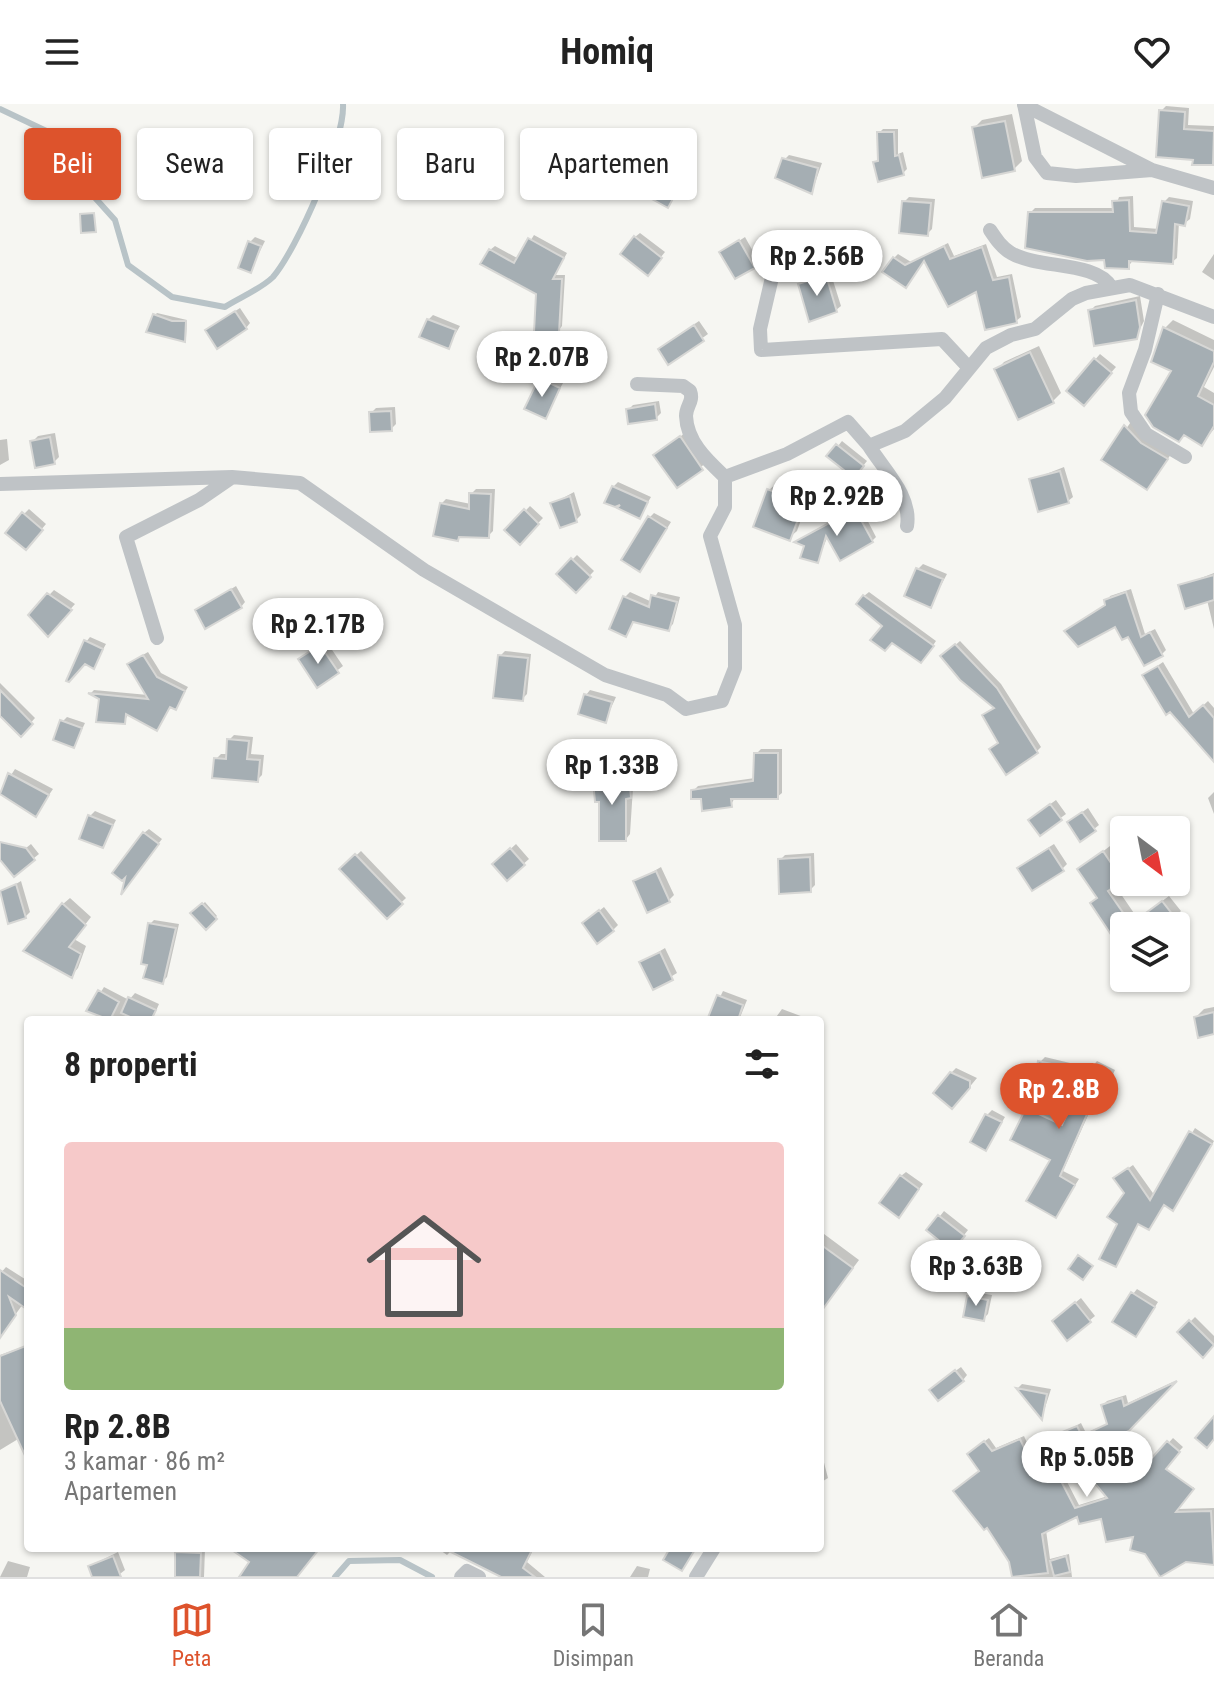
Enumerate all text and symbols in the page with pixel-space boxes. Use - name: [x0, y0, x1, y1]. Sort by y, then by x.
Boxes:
- icon: menu: [40, 30, 84, 74]
- icon: heart: [1130, 30, 1174, 74]
- text: Homiq: [560, 31, 654, 73]
- chip: Beli: [24, 128, 121, 200]
- chip: Sewa: [137, 128, 253, 200]
- chip: Filter: [269, 128, 381, 200]
- chip: Baru: [397, 128, 504, 200]
- chip: Apartemen: [520, 128, 697, 200]
- pin: Rp 2.56B: [734, 230, 900, 298]
- text: Rp 2.56B: [770, 241, 864, 271]
- pin: Rp 2.07B: [459, 331, 625, 399]
- text: Rp 2.07B: [495, 342, 589, 372]
- pin: Rp 2.92B: [754, 470, 920, 538]
- text: Rp 2.92B: [790, 481, 884, 511]
- pin: Rp 2.17B: [235, 598, 401, 666]
- text: Rp 2.17B: [271, 609, 365, 639]
- pin: Rp 1.33B: [529, 739, 695, 807]
- text: Rp 1.33B: [565, 750, 659, 780]
- north arrow: [1110, 816, 1190, 896]
- map controls: [1110, 816, 1190, 992]
- button: layers: [1110, 912, 1190, 992]
- icon: filters: [740, 1042, 784, 1086]
- text: 8 properti: [64, 1044, 198, 1084]
- pin: Rp 2.8B: [985, 1063, 1133, 1131]
- text: Rp 2.8B: [1018, 1074, 1100, 1104]
- icon: home: [352, 1194, 496, 1338]
- pin: Rp 3.63B: [893, 1240, 1059, 1308]
- text: Rp 3.63B: [929, 1251, 1023, 1281]
- text: Rp 2.8B: [64, 1406, 171, 1446]
- pin: Rp 5.05B: [1004, 1431, 1170, 1499]
- text: Rp 5.05B: [1040, 1442, 1134, 1472]
- text: 3 kamar · 86 m²: [64, 1446, 225, 1476]
- text: Apartemen: [64, 1476, 177, 1506]
- tab: Peta: [170, 1598, 214, 1671]
- tab: Disimpan: [553, 1598, 634, 1671]
- tab: Beranda: [973, 1598, 1044, 1671]

